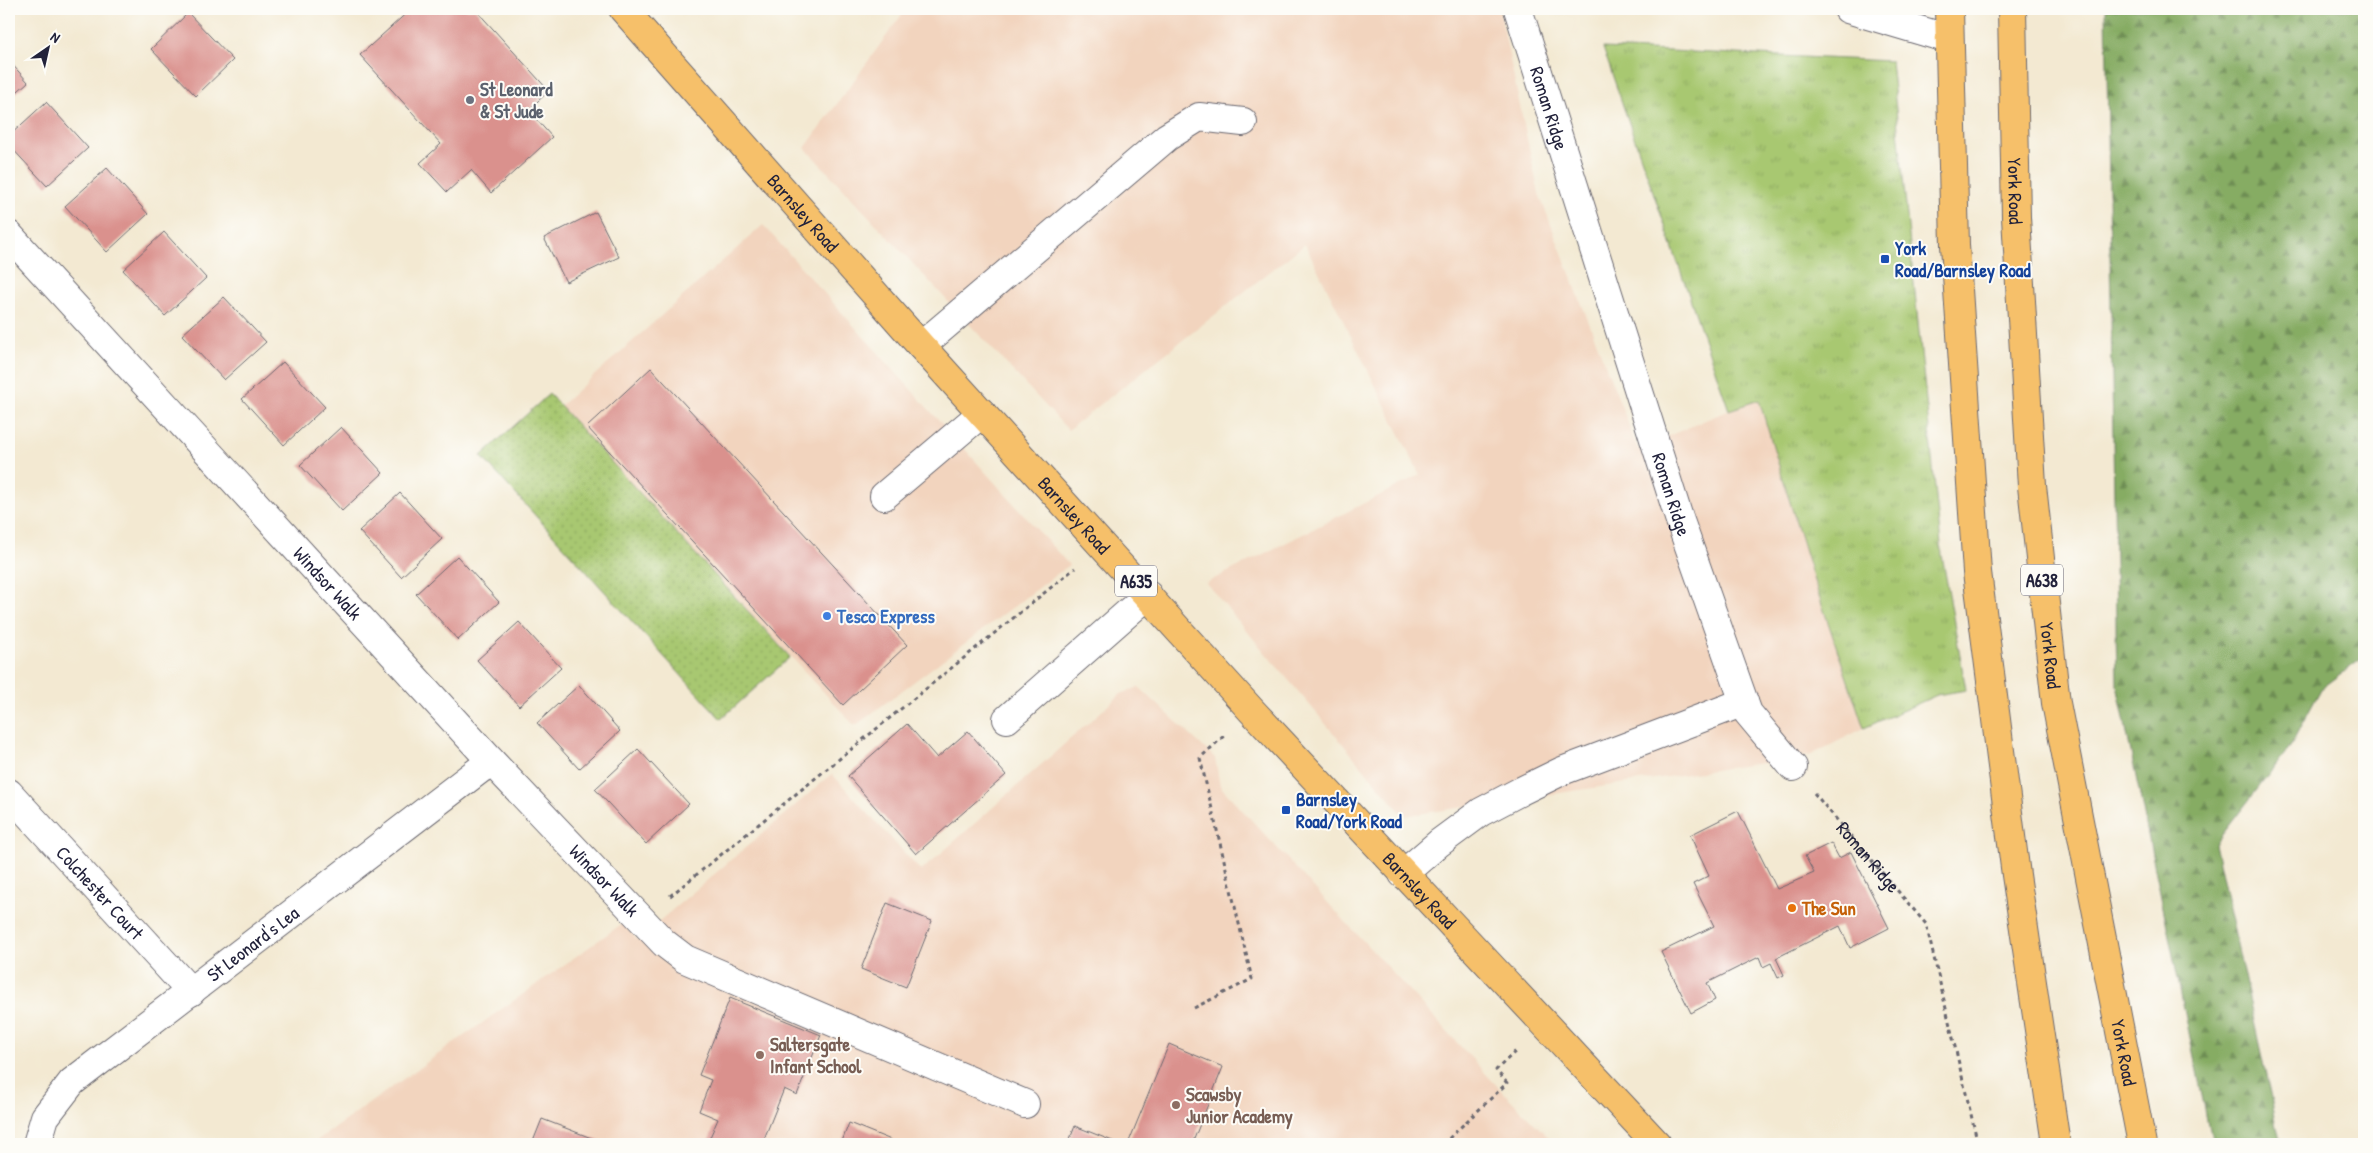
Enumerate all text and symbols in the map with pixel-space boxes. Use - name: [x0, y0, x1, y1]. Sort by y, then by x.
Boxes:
- north arrow: [22, 22, 72, 72]
- text: N: [47, 27, 64, 47]
- street label: Roman Ridge: [1524, 63, 1575, 154]
- place label: St Leonard & St Jude: [480, 76, 553, 124]
- marker: St Leonard & St Jude: [464, 94, 476, 106]
- street label: York Road: [2002, 157, 2029, 226]
- street label: Barnsley Road: [761, 168, 845, 258]
- place label: York Road/Barnsley Road: [1895, 235, 2031, 284]
- marker: York Road/Barnsley Road: [1879, 253, 1891, 265]
- street label: Roman Ridge: [1646, 449, 1697, 540]
- street label: Barnsley Road: [1032, 470, 1117, 560]
- street label: Windsor Walk: [288, 541, 368, 625]
- road number: A638: [2021, 564, 2063, 596]
- road number: A635: [1115, 566, 1157, 596]
- place label: Tesco Express: [836, 603, 935, 630]
- marker: Tesco Express: [821, 610, 833, 622]
- street label: York Road: [2034, 621, 2067, 691]
- place label: Barnsley Road/York Road: [1296, 786, 1403, 834]
- marker: Barnsley Road/York Road: [1280, 804, 1292, 816]
- street label: Roman Ridge: [1831, 816, 1907, 898]
- street label: Windsor Walk: [564, 838, 645, 922]
- street label: Colchester Court: [50, 840, 150, 946]
- street label: Barnsley Road: [1377, 846, 1463, 935]
- place label: The Sun: [1801, 895, 1856, 921]
- street label: St Leonard's Lea: [201, 900, 305, 987]
- marker: The Sun: [1786, 902, 1798, 914]
- street label: York Road: [2105, 1017, 2143, 1088]
- place label: Saltersgate Infant School: [770, 1031, 862, 1079]
- marker: Saltersgate Infant School: [754, 1049, 766, 1061]
- place label: Scawsby Junior Academy: [1186, 1081, 1293, 1130]
- marker: Scawsby Junior Academy: [1170, 1099, 1182, 1111]

